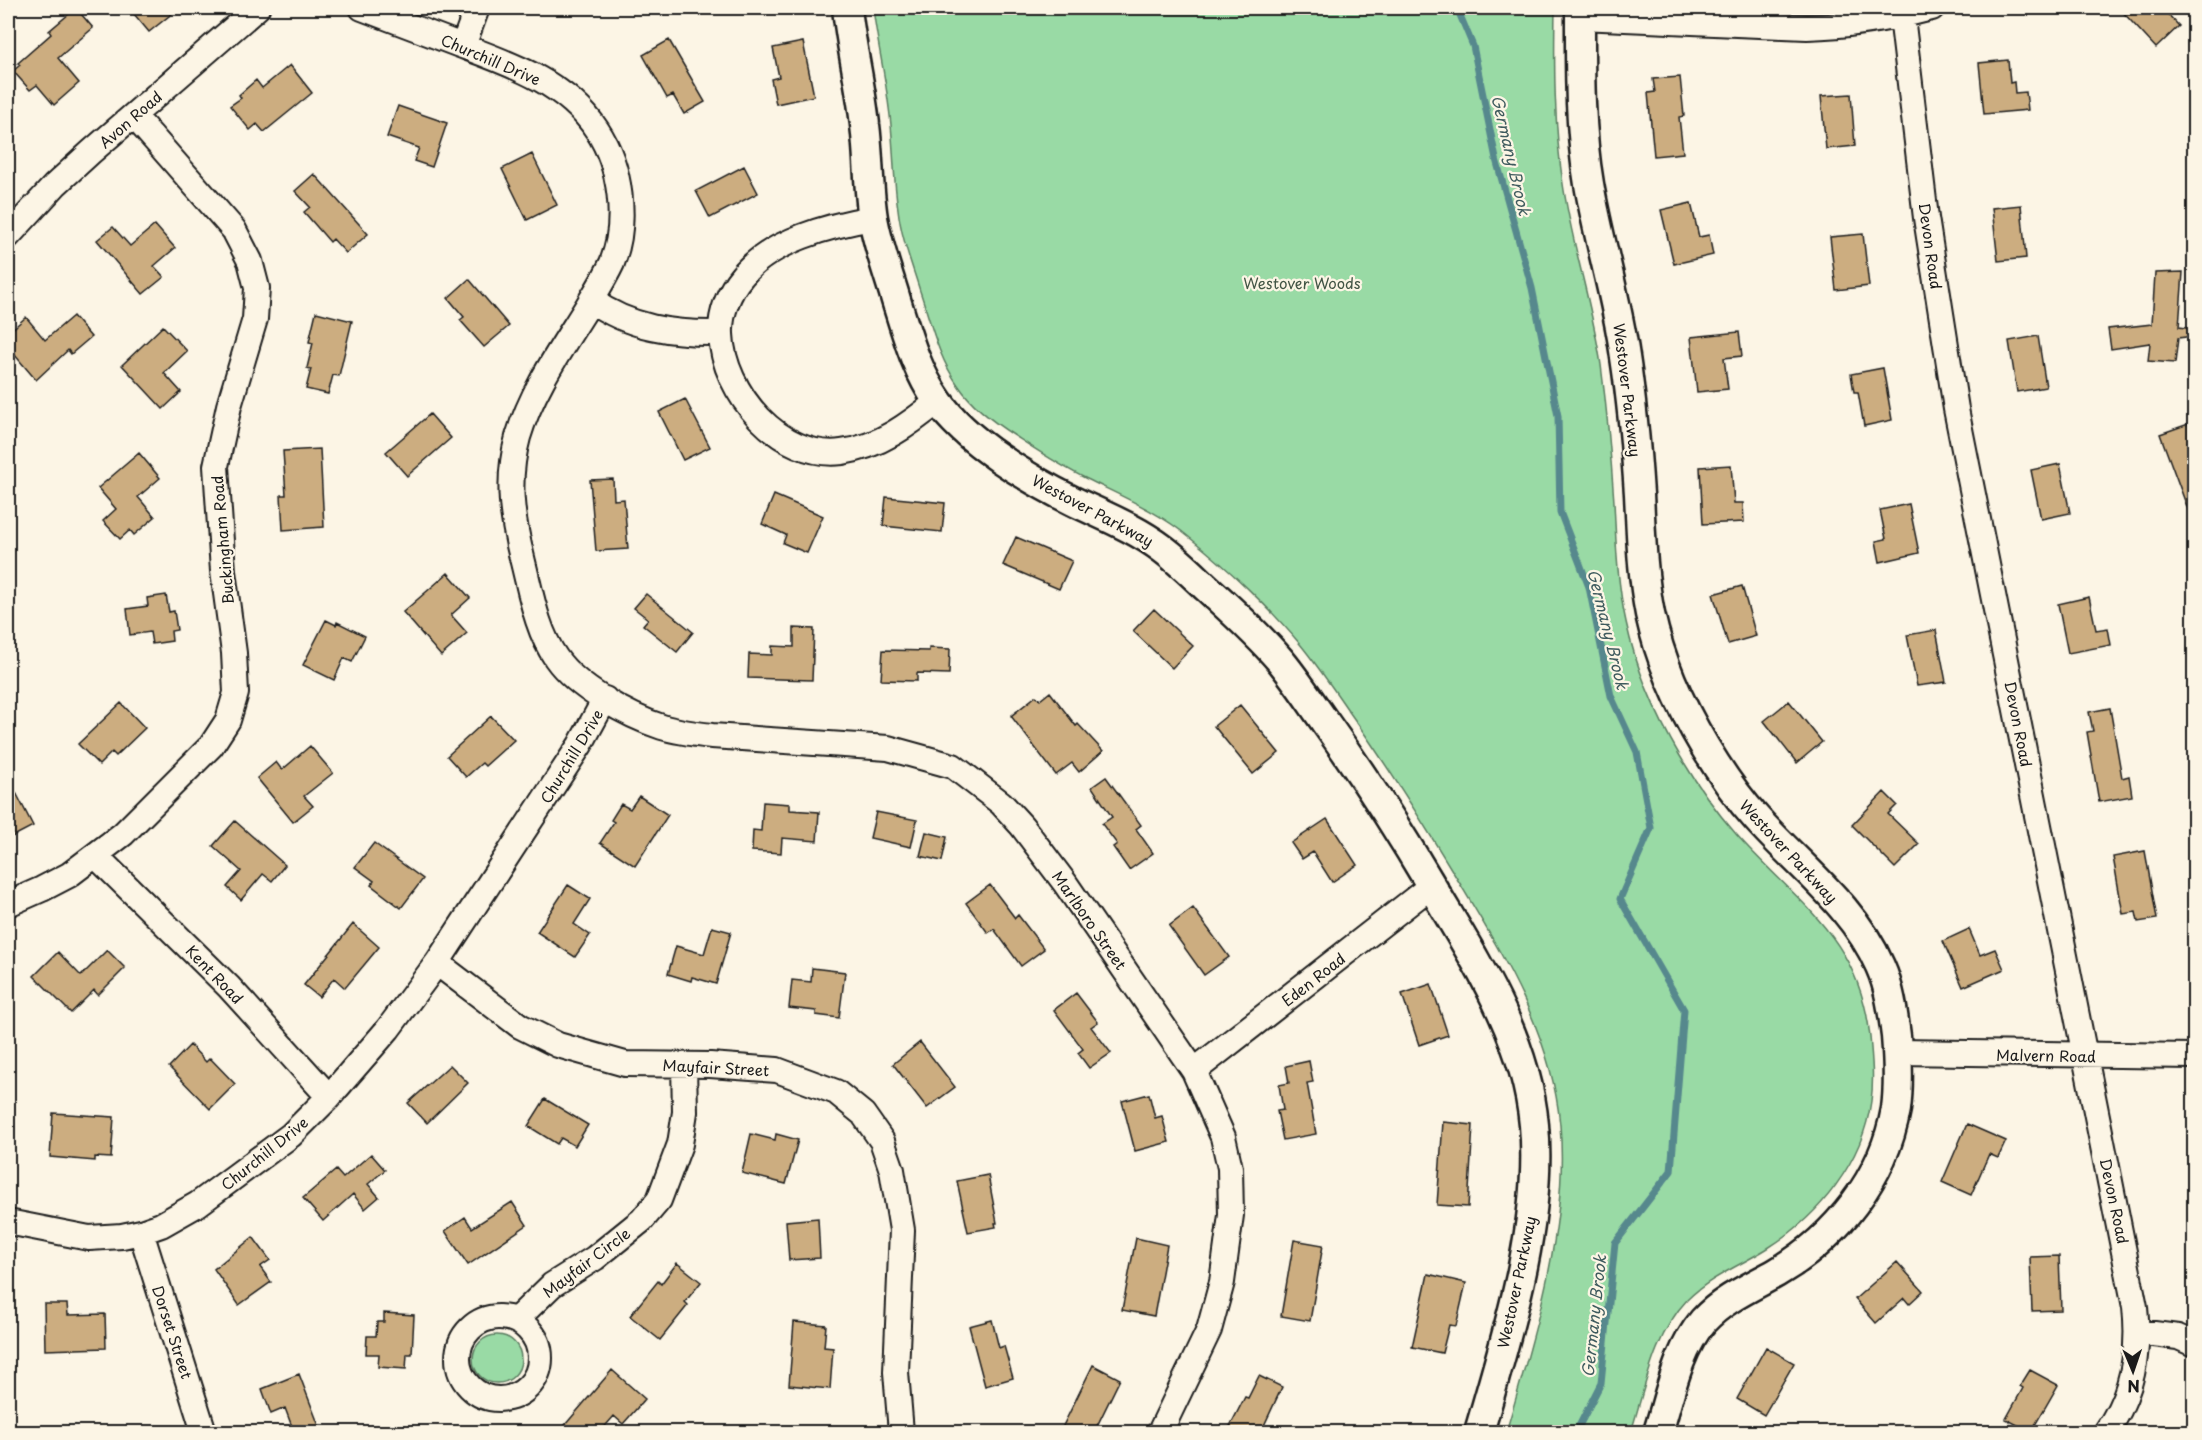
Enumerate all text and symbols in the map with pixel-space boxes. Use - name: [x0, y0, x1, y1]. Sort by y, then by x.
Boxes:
- street label: Churchill Drive: [438, 28, 544, 90]
- street label: Avon Road: [93, 85, 167, 153]
- water label: Germany Brook: [1486, 92, 1538, 218]
- street label: Devon Road: [1914, 201, 1948, 291]
- park label: Westover Woods: [1243, 271, 1361, 294]
- street label: Westover Parkway: [1608, 322, 1648, 458]
- street label: Westover Parkway: [1028, 468, 1158, 552]
- street label: Buckingham Road: [205, 475, 239, 605]
- water label: Germany Brook: [1582, 566, 1636, 692]
- street label: Devon Road: [1999, 679, 2039, 769]
- street label: Churchill Drive: [534, 704, 608, 808]
- street label: Westover Parkway: [1735, 794, 1843, 908]
- street label: Marlboro Street: [1047, 866, 1133, 974]
- street label: Kent Road: [181, 939, 249, 1009]
- street label: Eden Road: [1276, 947, 1350, 1011]
- street label: Malvern Road: [1996, 1043, 2096, 1067]
- street label: Mayfair Street: [662, 1053, 770, 1081]
- street label: Churchill Drive: [215, 1111, 313, 1195]
- street label: Devon Road: [2095, 1156, 2135, 1246]
- street label: Westover Parkway: [1491, 1214, 1541, 1350]
- street label: Mayfair Circle: [537, 1221, 635, 1303]
- water label: Germany Brook: [1575, 1253, 1611, 1378]
- street label: Dorset Street: [147, 1282, 199, 1382]
- north arrow: [2103, 1341, 2163, 1401]
- text: N: [2127, 1375, 2140, 1399]

